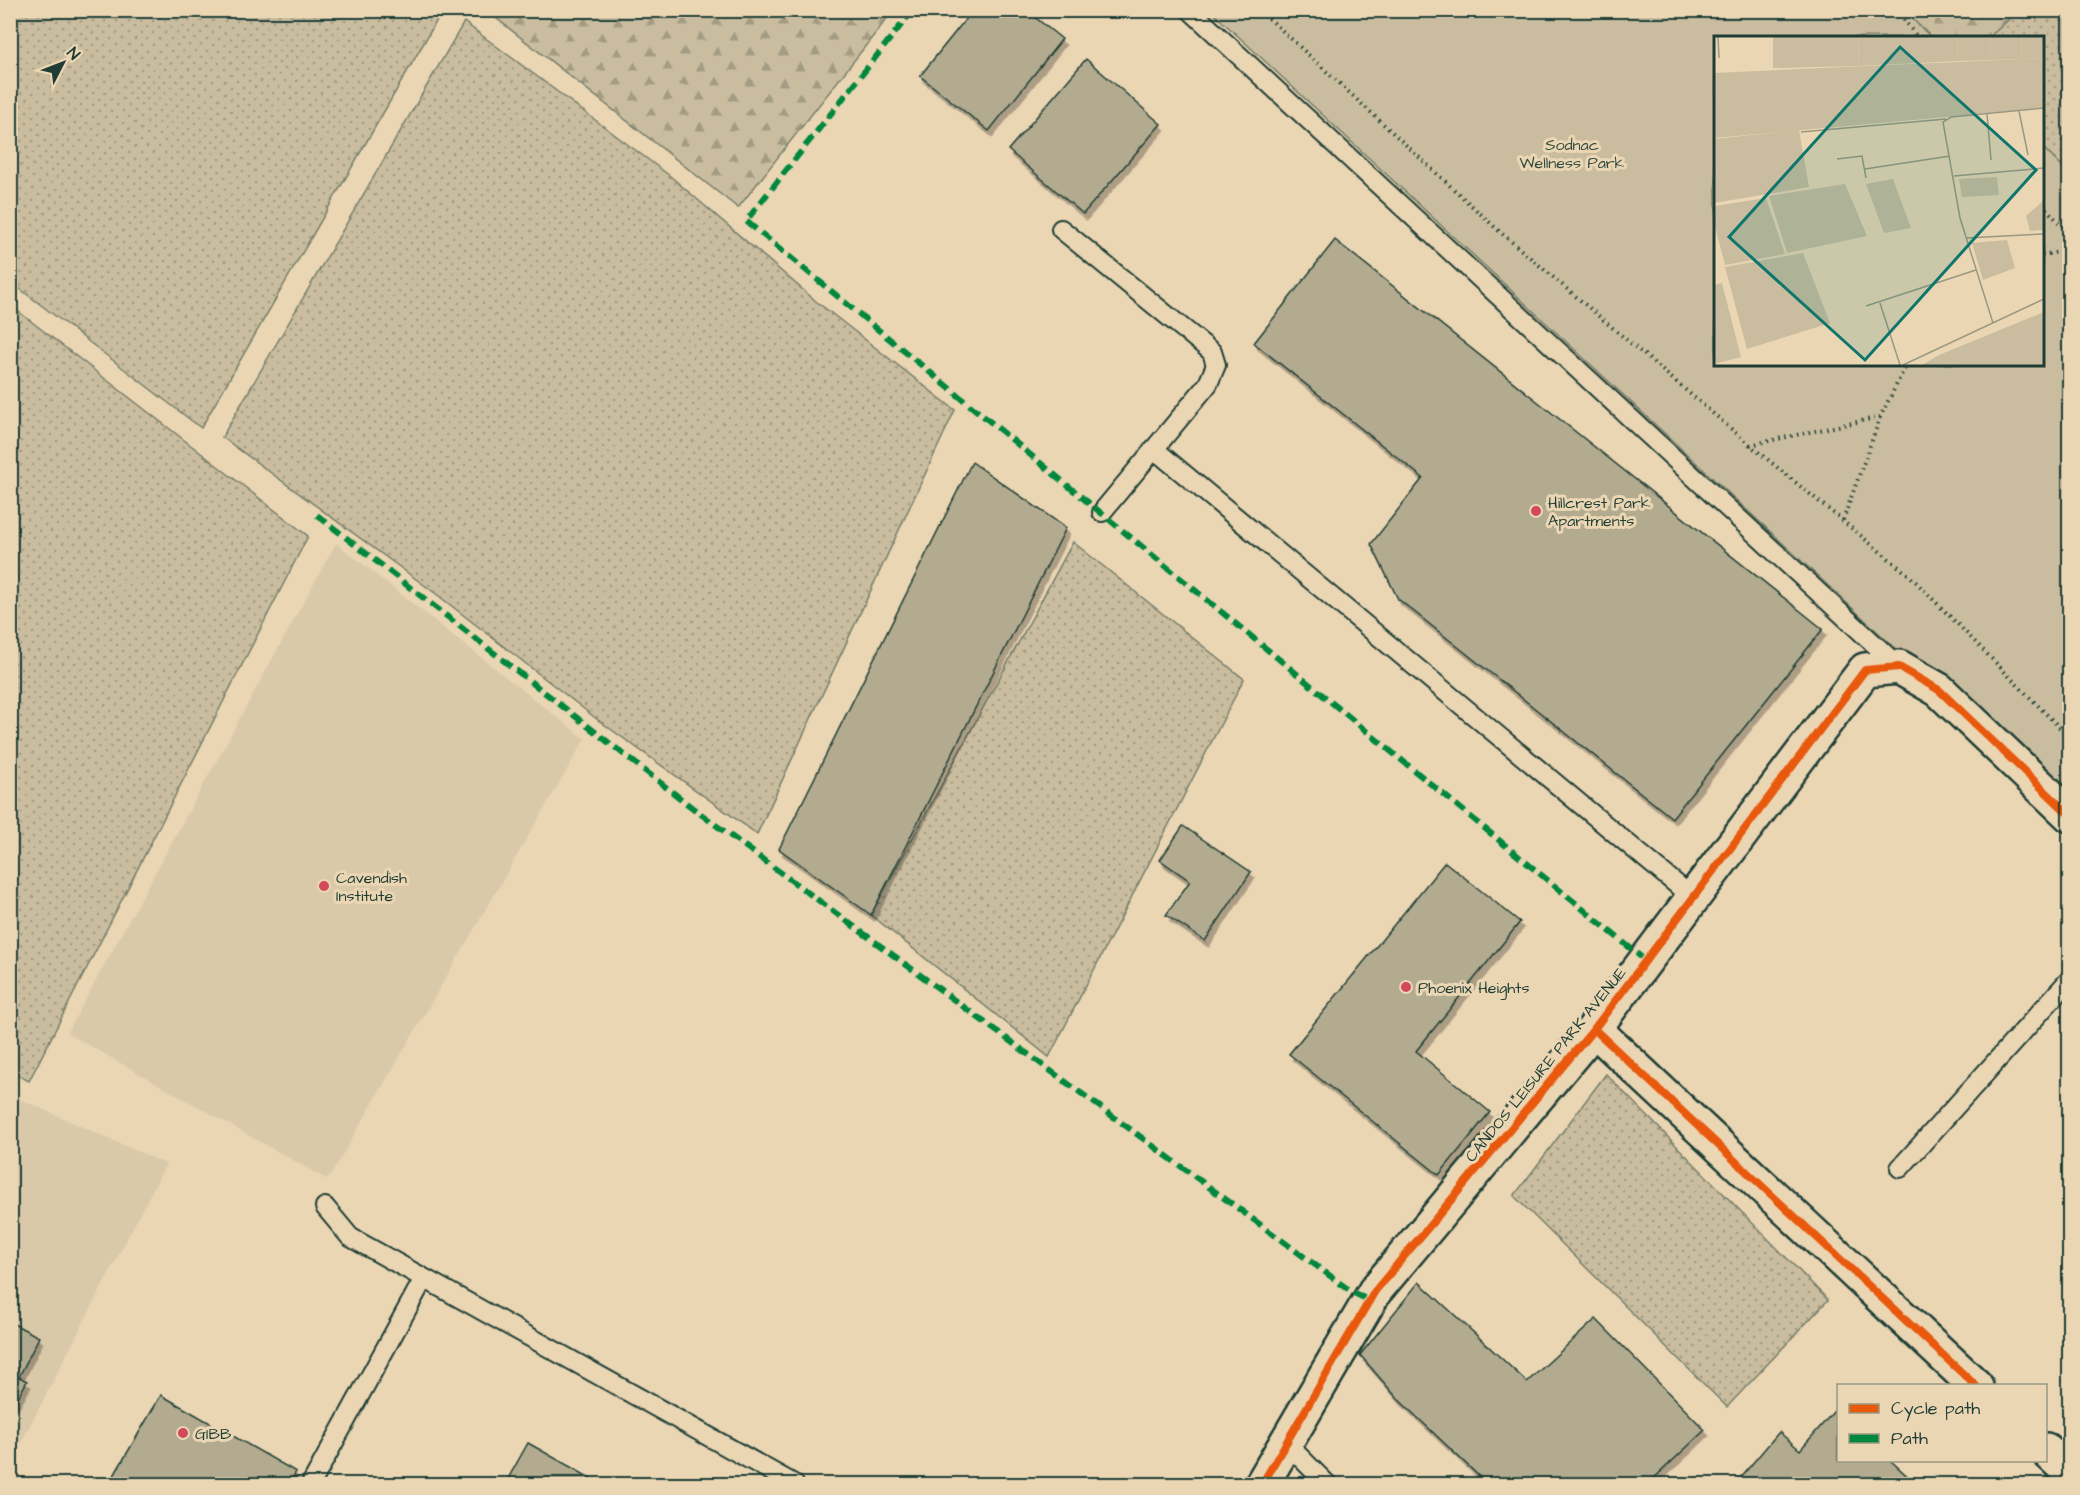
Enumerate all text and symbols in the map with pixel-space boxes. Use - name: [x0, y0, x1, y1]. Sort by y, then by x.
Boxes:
- north arrow: [33, 33, 93, 93]
- inset map: [1714, 36, 2044, 366]
- text: N: [62, 43, 85, 65]
- park label: Sodnac Wellness Park: [1520, 134, 1625, 174]
- place label: Hillcrest Park Apartments: [1548, 492, 1651, 532]
- marker: Hillcrest Park Apartments: [1529, 504, 1543, 518]
- place label: Cavendish Institute: [336, 867, 407, 907]
- marker: Cavendish Institute: [317, 879, 331, 893]
- street label: CANDOS LEISURE PARK AVENUE: [1460, 962, 1632, 1167]
- place label: Phoenix Heights: [1418, 977, 1530, 1000]
- marker: Phoenix Heights: [1399, 980, 1413, 994]
- legend: [1837, 1384, 2047, 1462]
- text: Cycle path: [1891, 1396, 1980, 1422]
- place label: GIBB: [195, 1423, 232, 1445]
- marker: GIBB: [176, 1426, 190, 1440]
- text: Path: [1891, 1426, 1928, 1451]

